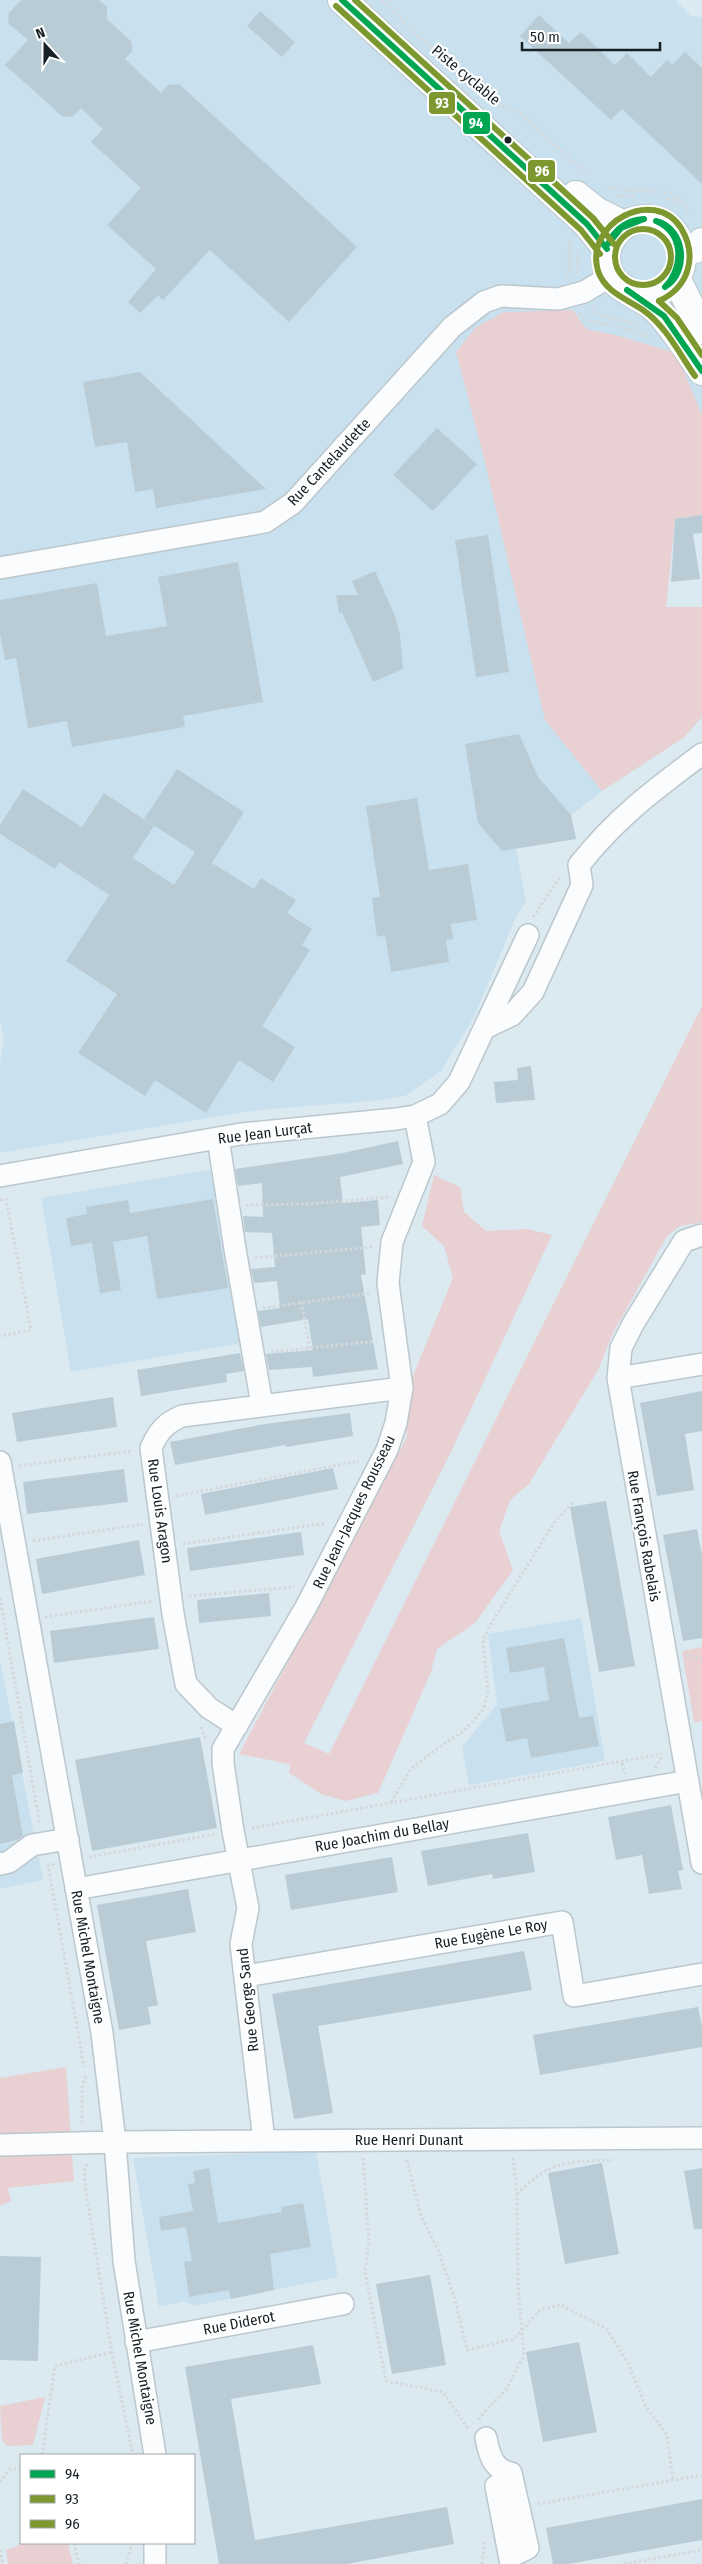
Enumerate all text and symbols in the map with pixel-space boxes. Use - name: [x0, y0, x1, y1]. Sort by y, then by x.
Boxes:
- north arrow: [20, 20, 70, 70]
- scale bar: [522, 20, 660, 52]
- text: N: [34, 24, 47, 43]
- text: 50 m: [530, 28, 560, 46]
- street label: Piste cyclable: [428, 41, 504, 109]
- line badge: 93: [428, 91, 456, 115]
- text: 93: [435, 95, 449, 112]
- line badge: 94: [462, 111, 491, 135]
- text: 94: [469, 115, 483, 132]
- unlabelled marker: [503, 135, 513, 145]
- line badge: 96: [527, 159, 556, 183]
- text: 96: [535, 163, 549, 180]
- street label: Rue Cantelaudette: [284, 414, 374, 510]
- street label: Rue Jean Lurçat: [217, 1118, 313, 1148]
- street label: Rue Jean-Jacques Rousseau: [309, 1432, 399, 1592]
- street label: Rue Louis Aragon: [144, 1458, 176, 1564]
- street label: Rue François Rabelais: [624, 1469, 664, 1603]
- street label: Rue Joachim du Bellay: [313, 1814, 451, 1856]
- street label: Rue Michel Montaigne: [67, 1889, 109, 2025]
- street label: Rue Eugène Le Roy: [433, 1915, 549, 1953]
- street label: Rue George Sand: [234, 1947, 262, 2053]
- street label: Rue Henri Dunant: [355, 2131, 463, 2149]
- street label: Rue Michel Montaigne: [119, 2290, 161, 2426]
- street label: Rue Diderot: [202, 2307, 276, 2339]
- legend: [20, 2454, 195, 2544]
- text: 94: [65, 2465, 79, 2483]
- text: 93: [65, 2490, 79, 2508]
- text: 96: [65, 2515, 80, 2533]

